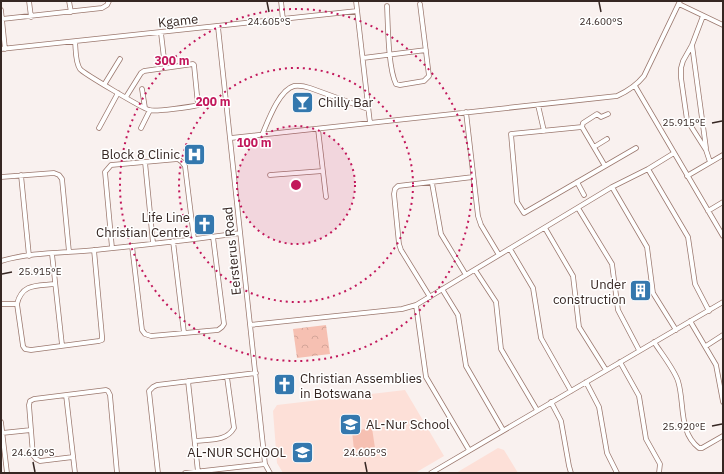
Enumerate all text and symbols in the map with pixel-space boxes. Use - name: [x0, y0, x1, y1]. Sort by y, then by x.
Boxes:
- street label: Kgame: [157, 10, 199, 32]
- text: 24.605°S: [247, 15, 291, 28]
- text: 24.600°S: [579, 15, 623, 28]
- text: 300 m: [154, 53, 190, 68]
- bar icon: Chilly Bar: [289, 89, 315, 115]
- text: 200 m: [195, 94, 231, 109]
- place label: Chilly Bar: [318, 94, 374, 111]
- text: 25.915°E: [662, 116, 706, 129]
- text: 100 m: [236, 135, 272, 150]
- hospital icon: Block 8 Clinic: [182, 141, 208, 167]
- place label: Block 8 Clinic: [101, 146, 180, 163]
- centre of rings: [289, 178, 303, 192]
- street label: Eersterus Road: [219, 206, 245, 296]
- place label: Life Line Christian Centre: [96, 209, 190, 241]
- church icon: Life Line Christian Centre: [192, 211, 218, 237]
- text: 25.915°E: [18, 265, 62, 278]
- place label: Under construction: [553, 276, 626, 308]
- building icon: Under construction: [628, 278, 654, 304]
- place label: Christian Assemblies in Botswana: [300, 370, 422, 402]
- church icon: Christian Assemblies in Botswana: [271, 372, 297, 398]
- school or university icon: AL-Nur School: [337, 411, 363, 437]
- place label: AL-Nur School: [366, 416, 450, 433]
- text: 25.920°E: [662, 420, 706, 433]
- school or university icon: AL-NUR SCHOOL: [289, 439, 315, 465]
- place label: AL-NUR SCHOOL: [187, 444, 286, 461]
- text: 24.610°S: [11, 446, 55, 459]
- text: 24.605°S: [343, 446, 387, 459]

